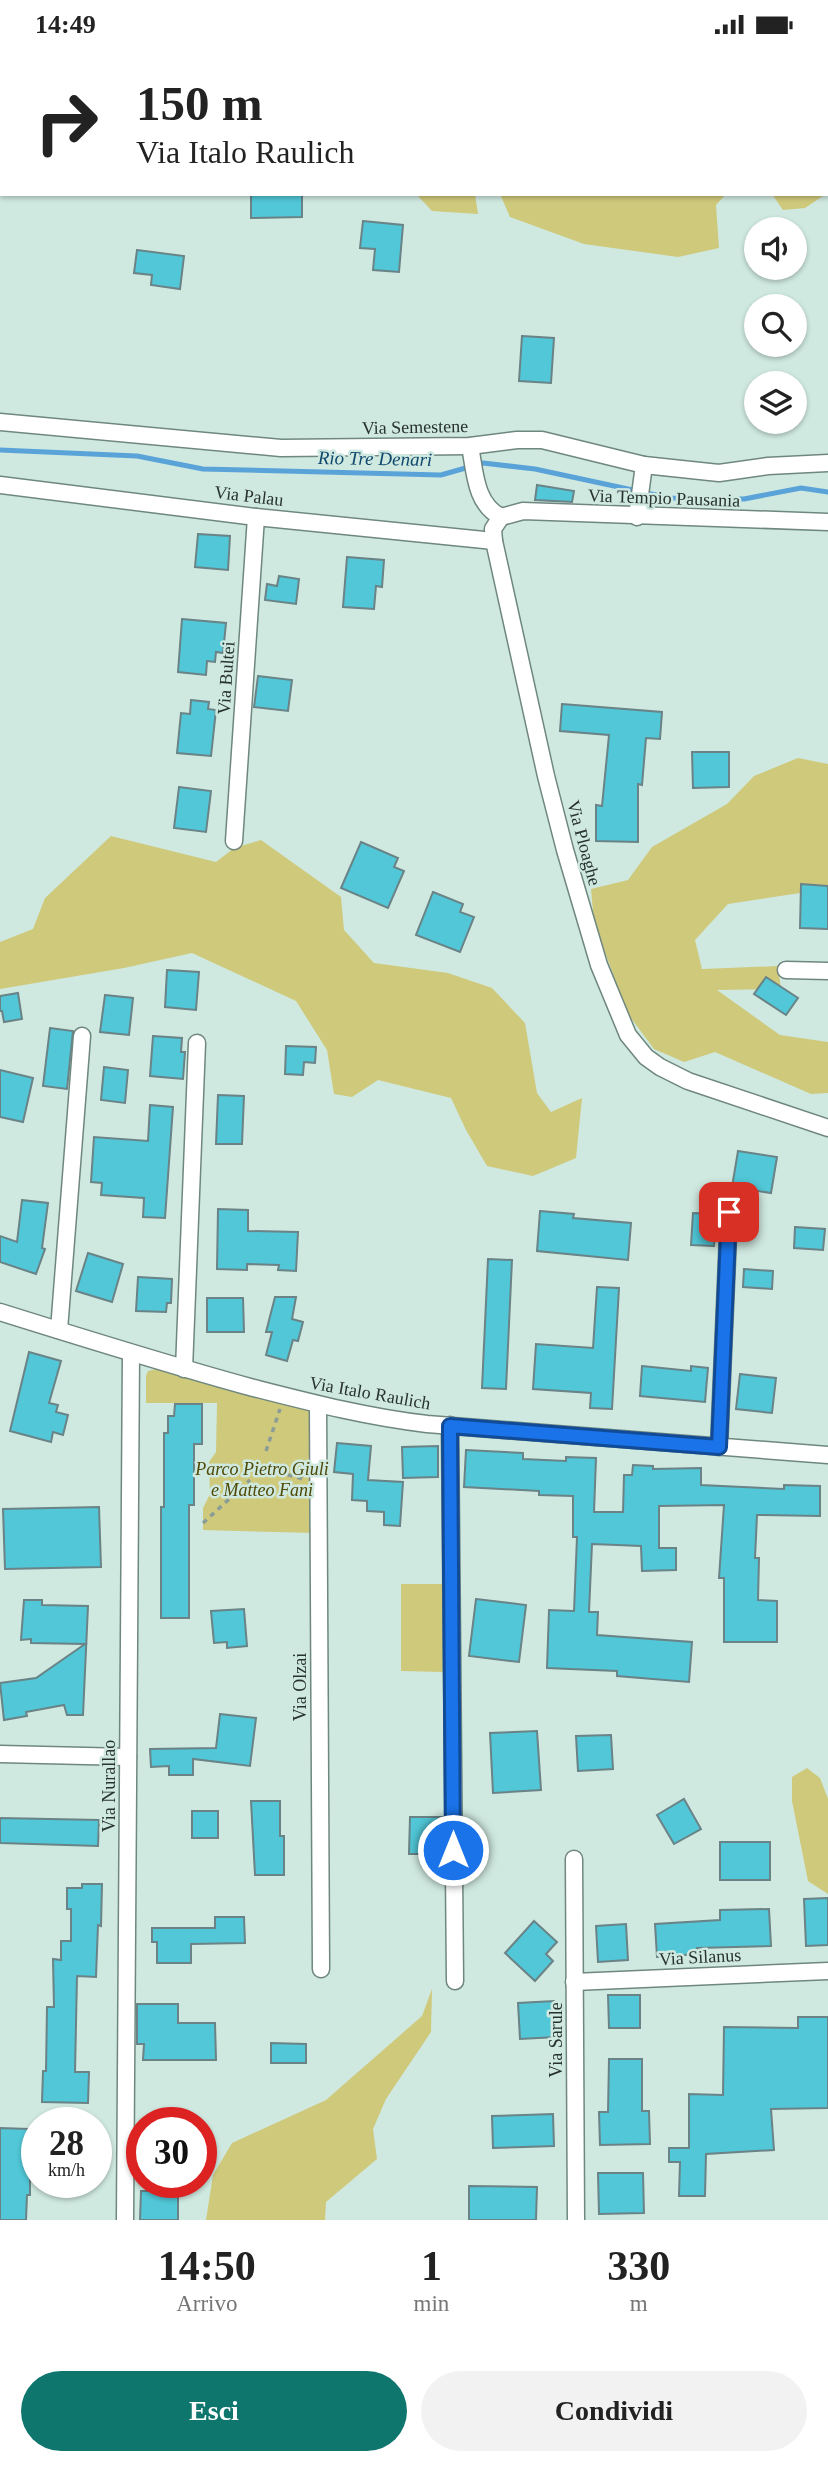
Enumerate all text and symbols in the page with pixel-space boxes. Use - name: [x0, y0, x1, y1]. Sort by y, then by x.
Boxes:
- text: 14:49: [35, 10, 96, 39]
- text: 150 m: [136, 76, 263, 131]
- icon: right: [21, 77, 112, 168]
- text: Via Italo Raulich: [136, 134, 354, 170]
- map controls: [744, 217, 807, 434]
- button: sound: [744, 217, 807, 280]
- button: search: [744, 294, 807, 357]
- button: layers: [744, 371, 807, 434]
- street label: Via Semestene: [362, 416, 468, 438]
- water label: Rio Tre Denari: [317, 447, 432, 470]
- street label: Via Palau: [213, 482, 285, 510]
- street label: Via Tempio Pausania: [588, 485, 740, 511]
- street label: Via Bultei: [213, 641, 239, 715]
- street label: Via Ploaghe: [563, 798, 605, 888]
- pin: [699, 1182, 759, 1242]
- icon: arrive: [710, 1193, 748, 1231]
- street label: Via Italo Raulich: [308, 1372, 432, 1414]
- park label: Parco Pietro Giuli e Matteo Fani: [194, 1459, 329, 1500]
- street label: Via Olzai: [290, 1653, 310, 1721]
- street label: Via Nurallao: [99, 1740, 119, 1832]
- position arrow: [416, 1813, 490, 1887]
- street label: Via Silanus: [658, 1945, 742, 1969]
- street label: Via Sarule: [546, 2002, 566, 2078]
- speed limit sign: 30: [126, 2107, 217, 2198]
- text: 28: [49, 2124, 84, 2163]
- text: km/h: [48, 2160, 85, 2180]
- text: 14:50: [158, 2243, 256, 2289]
- text: 1: [421, 2243, 442, 2289]
- text: 330: [607, 2243, 670, 2289]
- text: Arrivo: [176, 2291, 237, 2316]
- text: min: [414, 2291, 449, 2316]
- text: m: [630, 2291, 648, 2316]
- button: Esci: [21, 2371, 407, 2451]
- button: Condividi: [421, 2371, 807, 2451]

